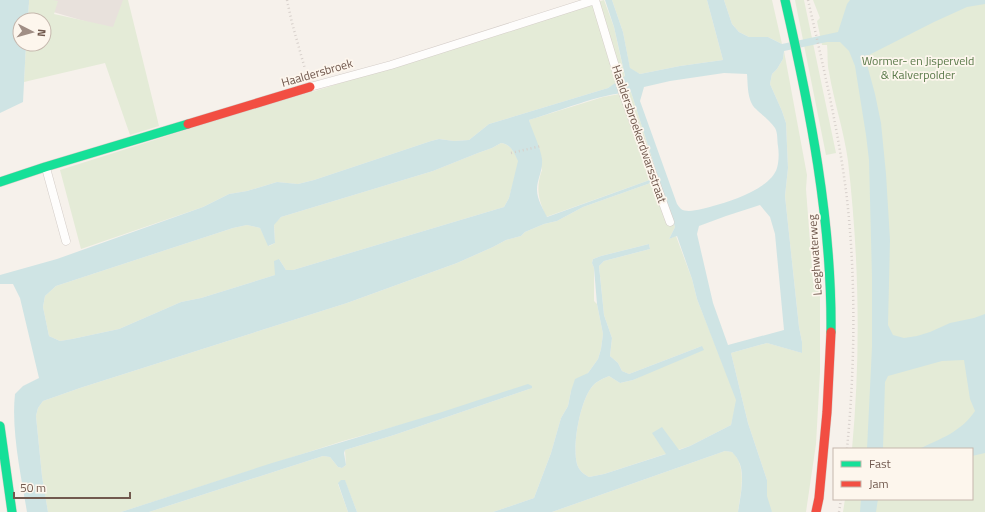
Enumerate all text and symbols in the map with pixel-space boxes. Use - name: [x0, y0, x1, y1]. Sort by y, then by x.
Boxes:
- north arrow: [12, 12, 52, 52]
- text: N: [34, 28, 50, 38]
- park label: Wormer- en Jisperveld & Kalverpolder: [862, 51, 974, 84]
- street label: Haaldersbroek: [279, 53, 355, 92]
- street label: Haaldersbroekerdwarsstraat: [607, 62, 672, 206]
- street label: Leeghwaterweg: [802, 214, 827, 296]
- legend: [833, 448, 973, 500]
- text: Fast: [869, 454, 892, 473]
- scale bar: [14, 474, 130, 500]
- text: Jam: [869, 474, 889, 493]
- text: 50 m: [20, 478, 46, 497]

